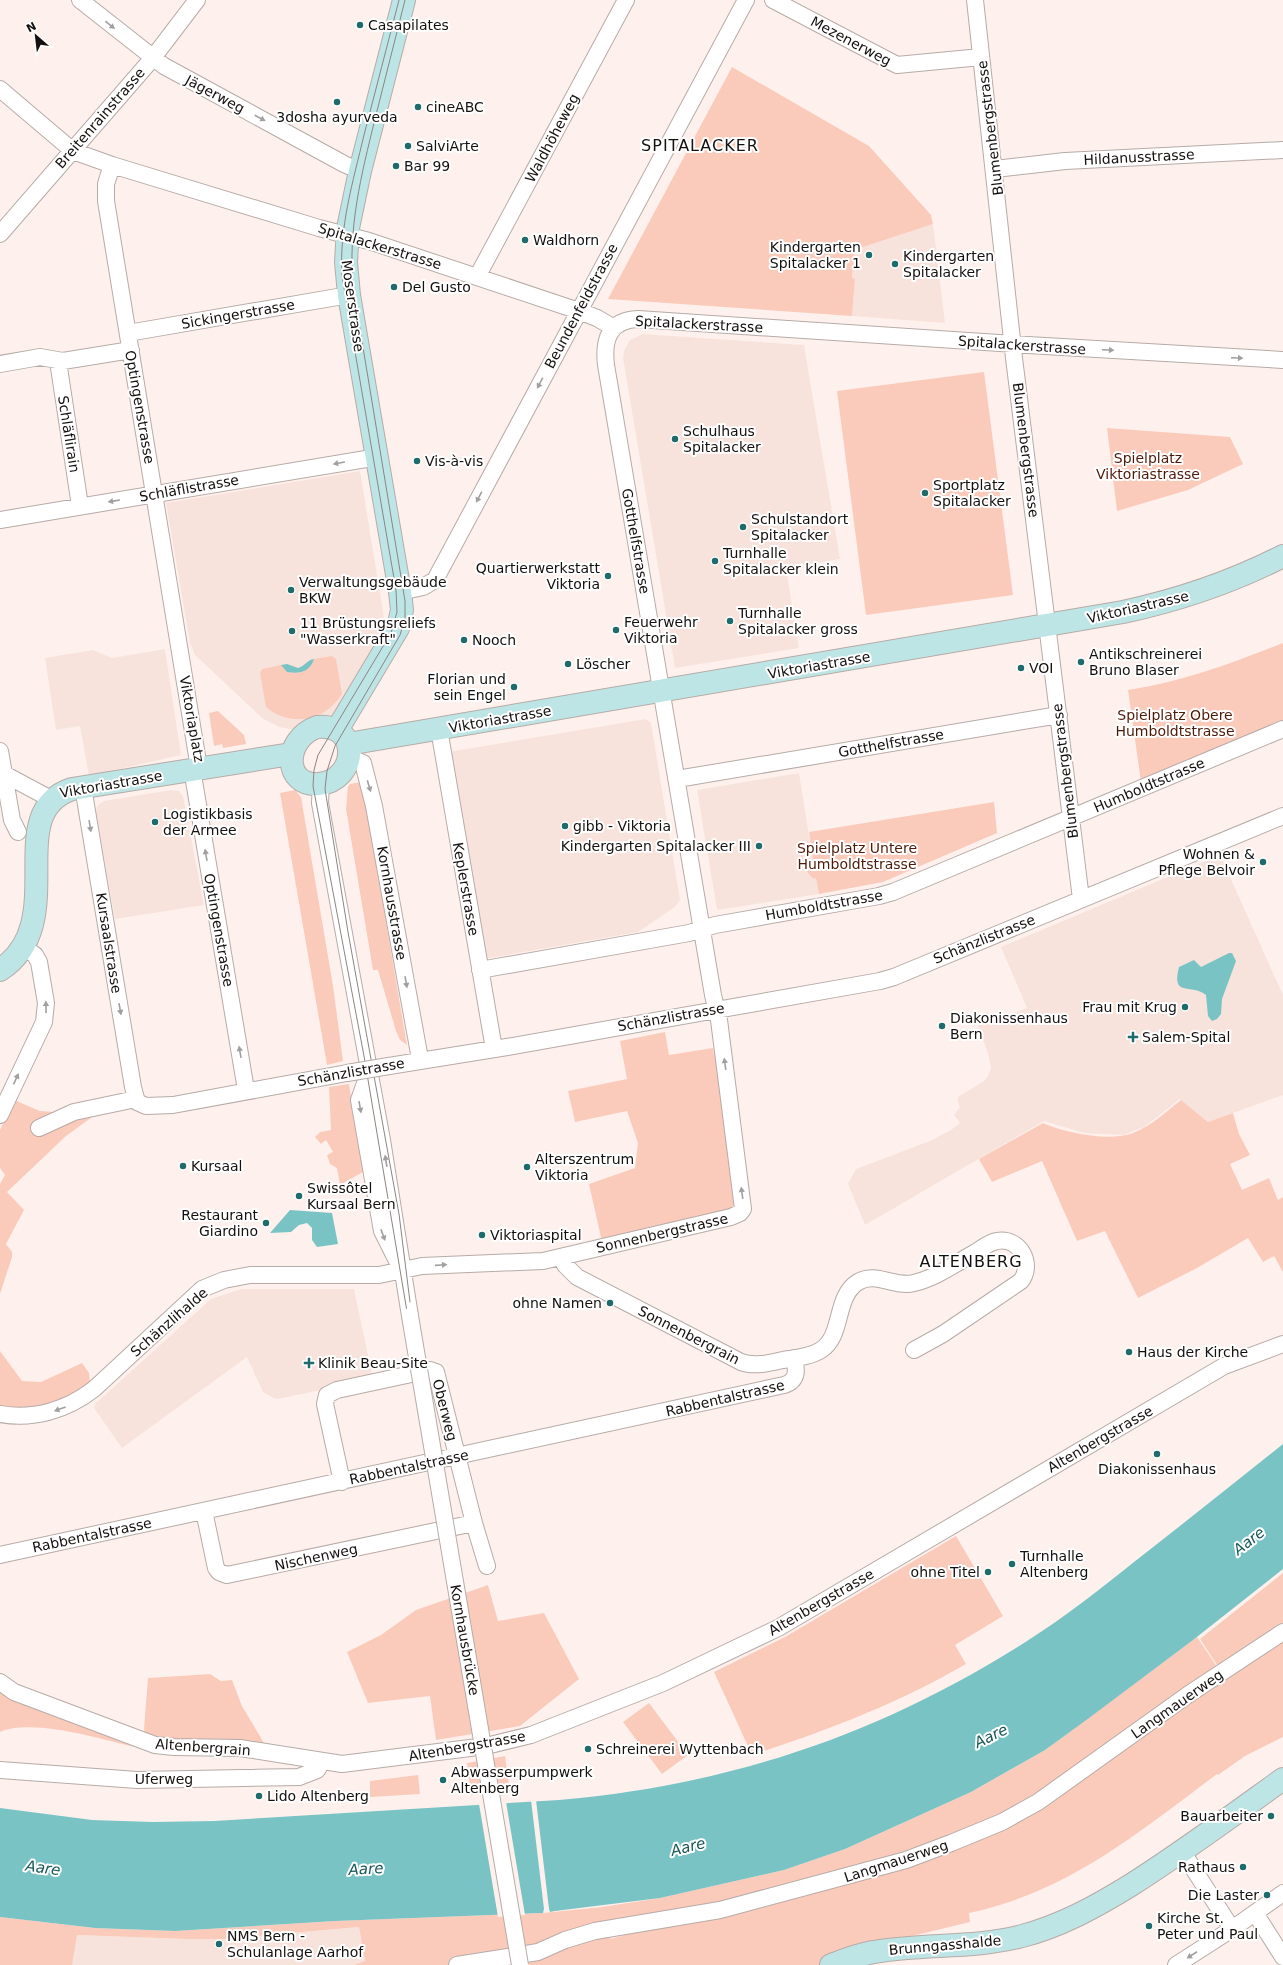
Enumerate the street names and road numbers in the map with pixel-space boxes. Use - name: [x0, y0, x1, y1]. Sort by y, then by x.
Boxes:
- street label: Mezenerweg: [808, 13, 894, 69]
- street label: Blumenbergstrasse: [974, 60, 1006, 196]
- street label: Breitenrainstrasse: [52, 64, 148, 172]
- street label: Jägerweg: [182, 71, 247, 116]
- street label: Waldhöheweg: [522, 91, 582, 185]
- street label: Hildanusstrasse: [1083, 146, 1195, 168]
- street label: Spitalackerstrasse: [316, 220, 444, 272]
- street label: Beundenfeldstrasse: [541, 241, 621, 371]
- street label: Moserstrasse: [339, 259, 367, 353]
- street label: Sickingerstrasse: [180, 296, 296, 332]
- street label: Spitalackerstrasse: [635, 313, 763, 335]
- street label: Spitalackerstrasse: [957, 333, 1087, 357]
- street label: Optingenstrasse: [122, 349, 158, 465]
- street label: Blumenbergstrasse: [1010, 382, 1042, 518]
- street label: Schläflirain: [55, 394, 83, 474]
- street label: Schläflistrasse: [138, 471, 240, 505]
- street label: Gotthelfstrasse: [619, 487, 653, 595]
- street label: Viktoriastrasse: [1086, 588, 1190, 626]
- street label: Viktoriastrasse: [766, 648, 872, 682]
- street label: Viktoriaplatz: [177, 674, 207, 764]
- street label: Viktoriastrasse: [447, 702, 553, 736]
- street label: Blumenbergstrasse: [1049, 703, 1081, 839]
- street label: Gotthelfstrasse: [837, 726, 945, 760]
- street label: Humboldtstrasse: [1091, 754, 1207, 816]
- street label: Viktoriastrasse: [58, 767, 164, 801]
- street label: Keplerstrasse: [450, 841, 482, 937]
- street label: Kornhausstrasse: [374, 845, 410, 961]
- street label: Optingenstrasse: [201, 872, 237, 988]
- street label: Humboldtstrasse: [764, 887, 884, 923]
- street label: Kursaalstrasse: [93, 891, 125, 995]
- street label: Schänzlistrasse: [931, 911, 1037, 967]
- street label: Schänzlistrasse: [616, 1000, 726, 1034]
- street label: Schänzlistrasse: [296, 1055, 406, 1089]
- street label: Sonnenbergstrasse: [594, 1210, 730, 1256]
- street label: Schänzlihalde: [127, 1284, 211, 1360]
- street label: Sonnenbergrain: [636, 1303, 742, 1367]
- street label: Oberweg: [430, 1377, 460, 1443]
- street label: Rabbentalstrasse: [664, 1377, 786, 1419]
- street label: Altenbergstrasse: [1045, 1402, 1155, 1476]
- street label: Rabbentalstrasse: [348, 1447, 470, 1487]
- street label: Rabbentalstrasse: [31, 1515, 153, 1555]
- street label: Nischenweg: [273, 1540, 359, 1574]
- street label: Altenbergstrasse: [766, 1565, 876, 1639]
- street label: Kornhausbrücke: [447, 1583, 483, 1697]
- street label: Langmauerweg: [1128, 1666, 1226, 1742]
- street label: Altenbergstrasse: [407, 1728, 527, 1764]
- street label: Altenbergrain: [155, 1736, 251, 1758]
- street label: Uferweg: [135, 1771, 193, 1787]
- street label: Langmauerweg: [842, 1837, 950, 1885]
- street label: Brunngasshalde: [888, 1932, 1002, 1958]

